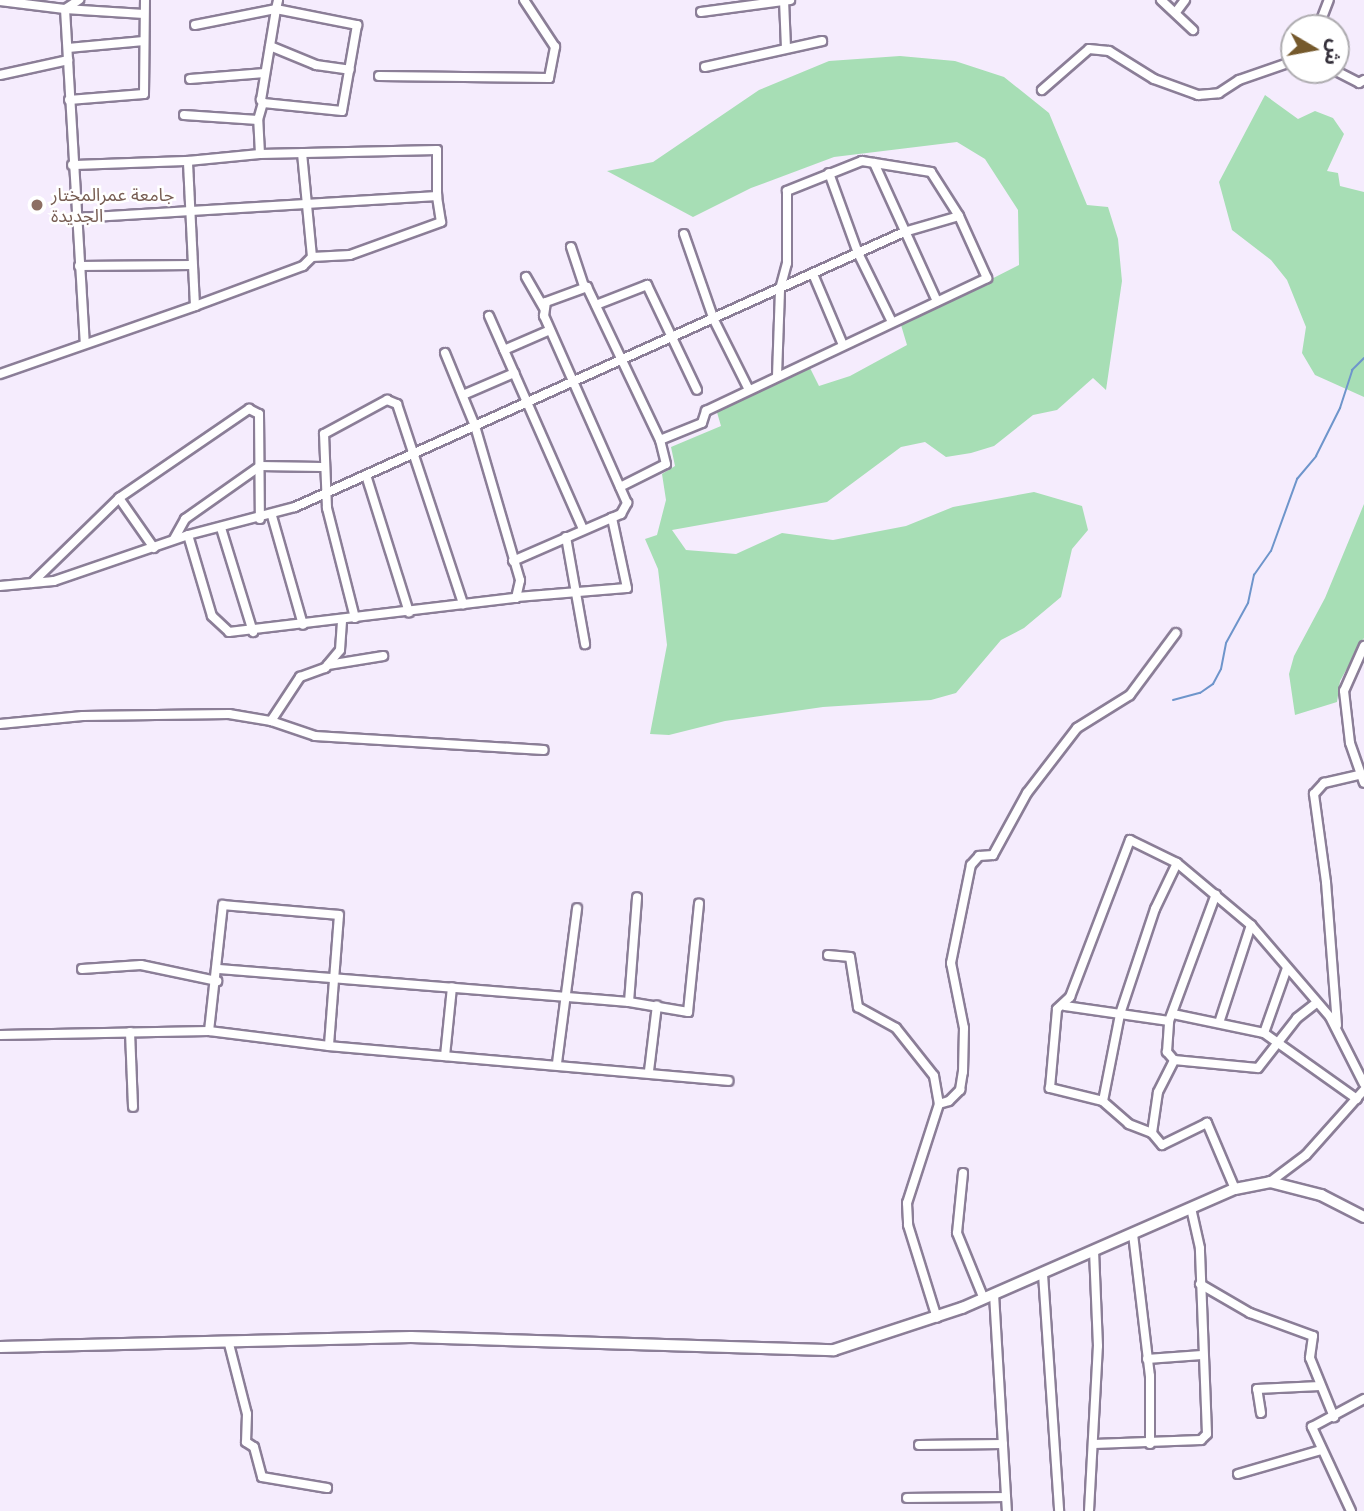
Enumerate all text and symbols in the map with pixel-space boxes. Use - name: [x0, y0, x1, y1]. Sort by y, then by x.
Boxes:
- north arrow: [1280, 14, 1350, 84]
- text: ش: [1321, 38, 1348, 67]
- place label: جامعة عمرالمختار الجديدة: [51, 184, 174, 227]
- marker: جامعة عمرالمختار الجديدة: [29, 197, 45, 213]

